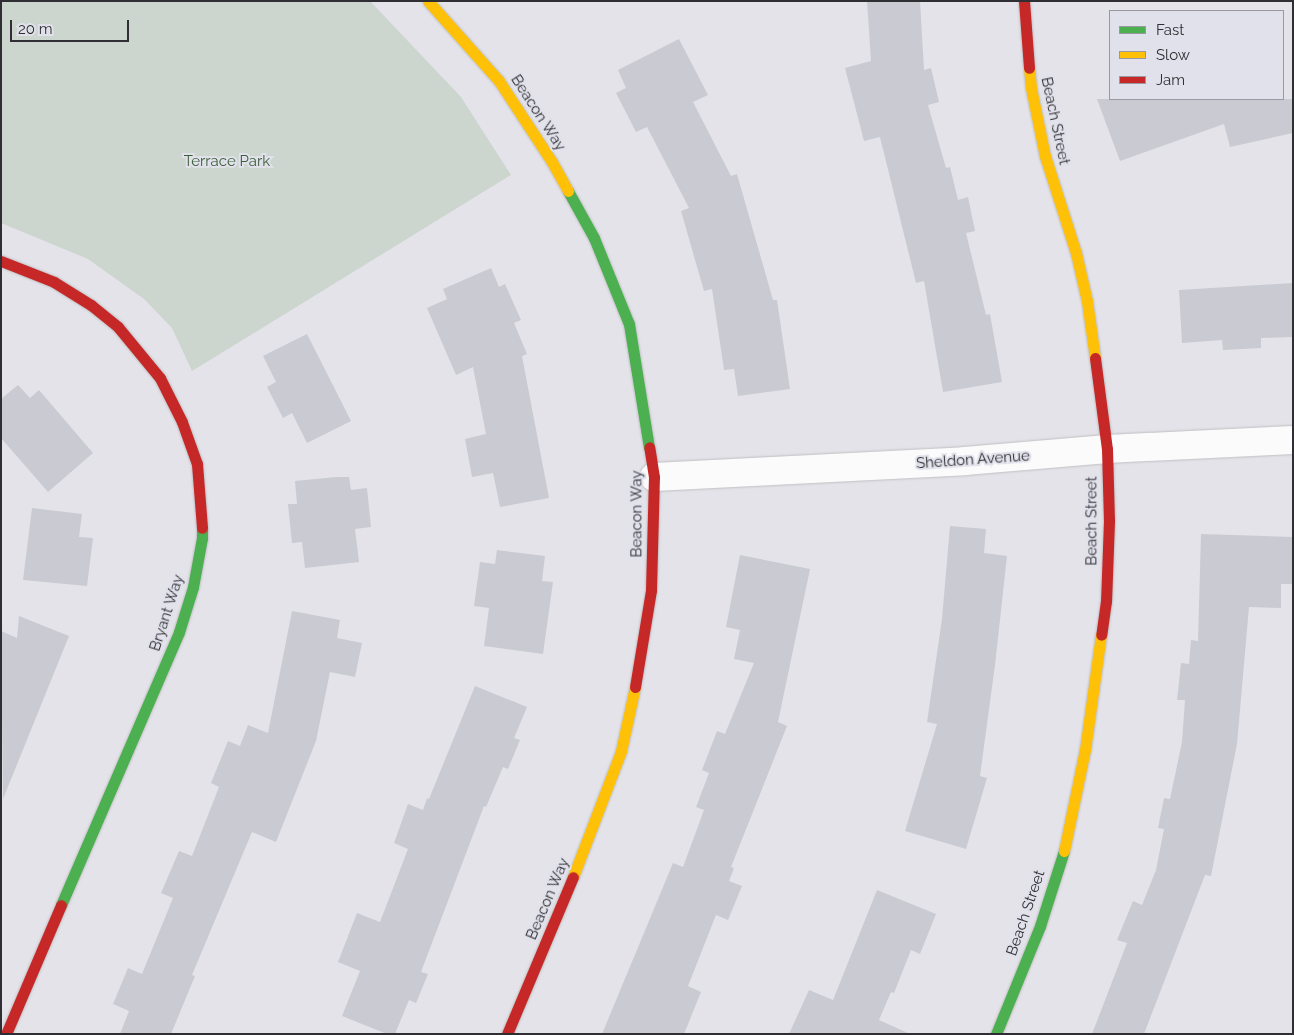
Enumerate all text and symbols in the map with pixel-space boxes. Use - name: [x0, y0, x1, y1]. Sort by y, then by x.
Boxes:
- scale bar: [12, 10, 131, 42]
- legend: [1109, 10, 1284, 100]
- text: 20 m: [18, 20, 53, 38]
- text: Fast: [1156, 21, 1184, 39]
- text: Slow: [1156, 46, 1190, 64]
- street label: Beacon Way: [507, 71, 569, 155]
- text: Jam: [1156, 71, 1185, 89]
- street label: Beach Street: [1037, 75, 1073, 167]
- park label: Terrace Park: [184, 153, 270, 171]
- street label: Sheldon Avenue: [915, 447, 1031, 473]
- street label: Beacon Way: [628, 470, 646, 558]
- street label: Beach Street: [1083, 476, 1101, 566]
- street label: Bryant Way: [146, 572, 188, 654]
- street label: Beacon Way: [523, 855, 573, 943]
- street label: Beach Street: [1003, 868, 1049, 958]

